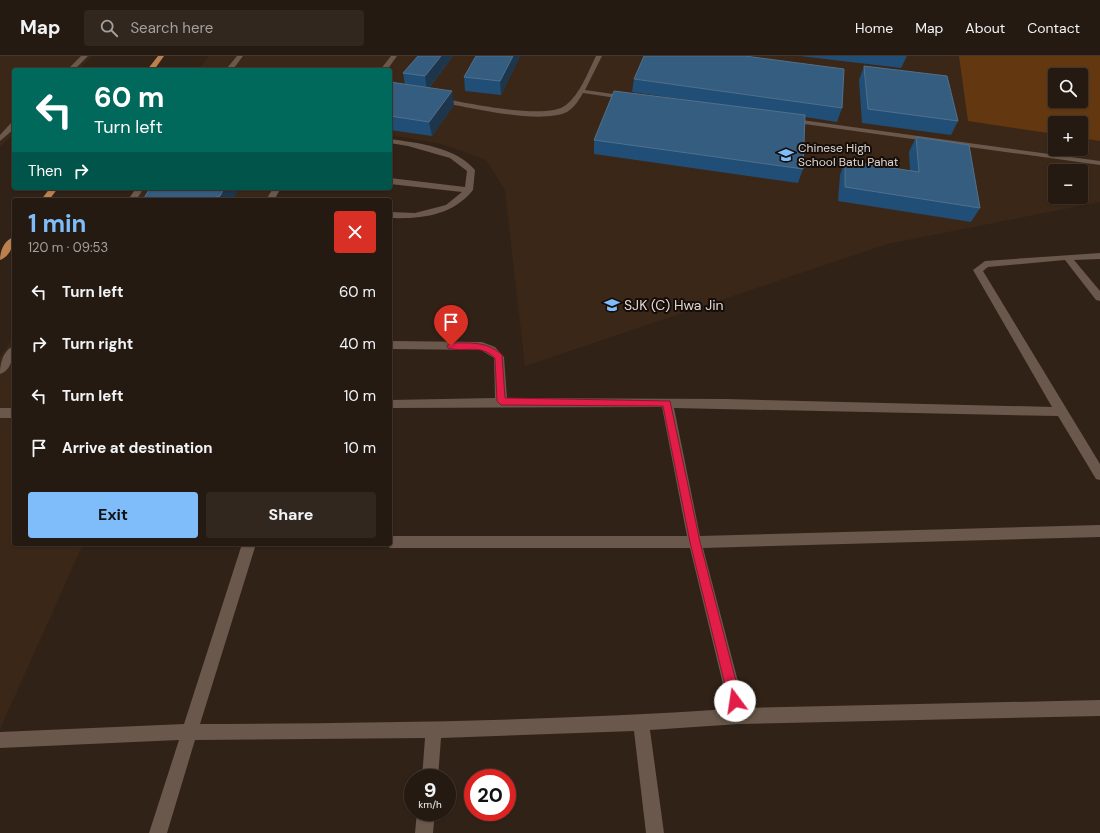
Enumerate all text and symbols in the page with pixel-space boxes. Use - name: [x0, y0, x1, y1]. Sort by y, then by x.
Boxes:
- search box: [84, 10, 364, 46]
- text: Map: [20, 15, 60, 40]
- icon: search: [98, 17, 120, 39]
- text: Search here: [130, 18, 213, 38]
- text: Home: [855, 19, 893, 37]
- text: Map: [915, 19, 943, 37]
- text: About: [965, 19, 1005, 37]
- text: Contact: [1027, 19, 1080, 37]
- map controls: [1048, 68, 1088, 204]
- button: search: [1048, 68, 1088, 108]
- text: 60 m: [94, 79, 164, 116]
- icon: left: [28, 84, 80, 136]
- text: Turn left: [94, 115, 163, 139]
- button: +: [1048, 116, 1088, 156]
- place label: Chinese High School Batu Pahat: [798, 140, 899, 170]
- school or university icon: Chinese High School Batu Pahat: [777, 146, 795, 164]
- icon: right: [70, 160, 92, 182]
- text: Then: [28, 161, 62, 181]
- button: −: [1048, 164, 1088, 204]
- text: 1 min: [28, 208, 86, 239]
- button: close: [334, 211, 376, 253]
- text: 120 m · 09:53: [28, 239, 108, 256]
- icon: left: [28, 281, 50, 303]
- text: Turn left: [62, 282, 123, 302]
- text: 60 m: [339, 282, 376, 302]
- school or university icon: SJK (C) Hwa Jin: [603, 296, 621, 314]
- place label: SJK (C) Hwa Jin: [624, 296, 724, 314]
- pin: [434, 305, 468, 346]
- icon: arrive: [440, 311, 462, 333]
- icon: right: [28, 333, 50, 355]
- text: Turn right: [62, 334, 133, 354]
- text: 40 m: [339, 334, 376, 354]
- icon: left: [28, 385, 50, 407]
- text: Turn left: [62, 386, 123, 406]
- text: 10 m: [344, 386, 376, 406]
- icon: arrive: [28, 437, 50, 459]
- text: Arrive at destination: [62, 438, 213, 458]
- text: 10 m: [344, 438, 376, 458]
- button: Exit: [28, 492, 198, 538]
- button: Share: [206, 492, 376, 538]
- position arrow: [714, 680, 756, 722]
- speed limit sign: 20: [464, 769, 516, 821]
- text: 9: [424, 777, 436, 803]
- text: km/h: [418, 798, 442, 811]

